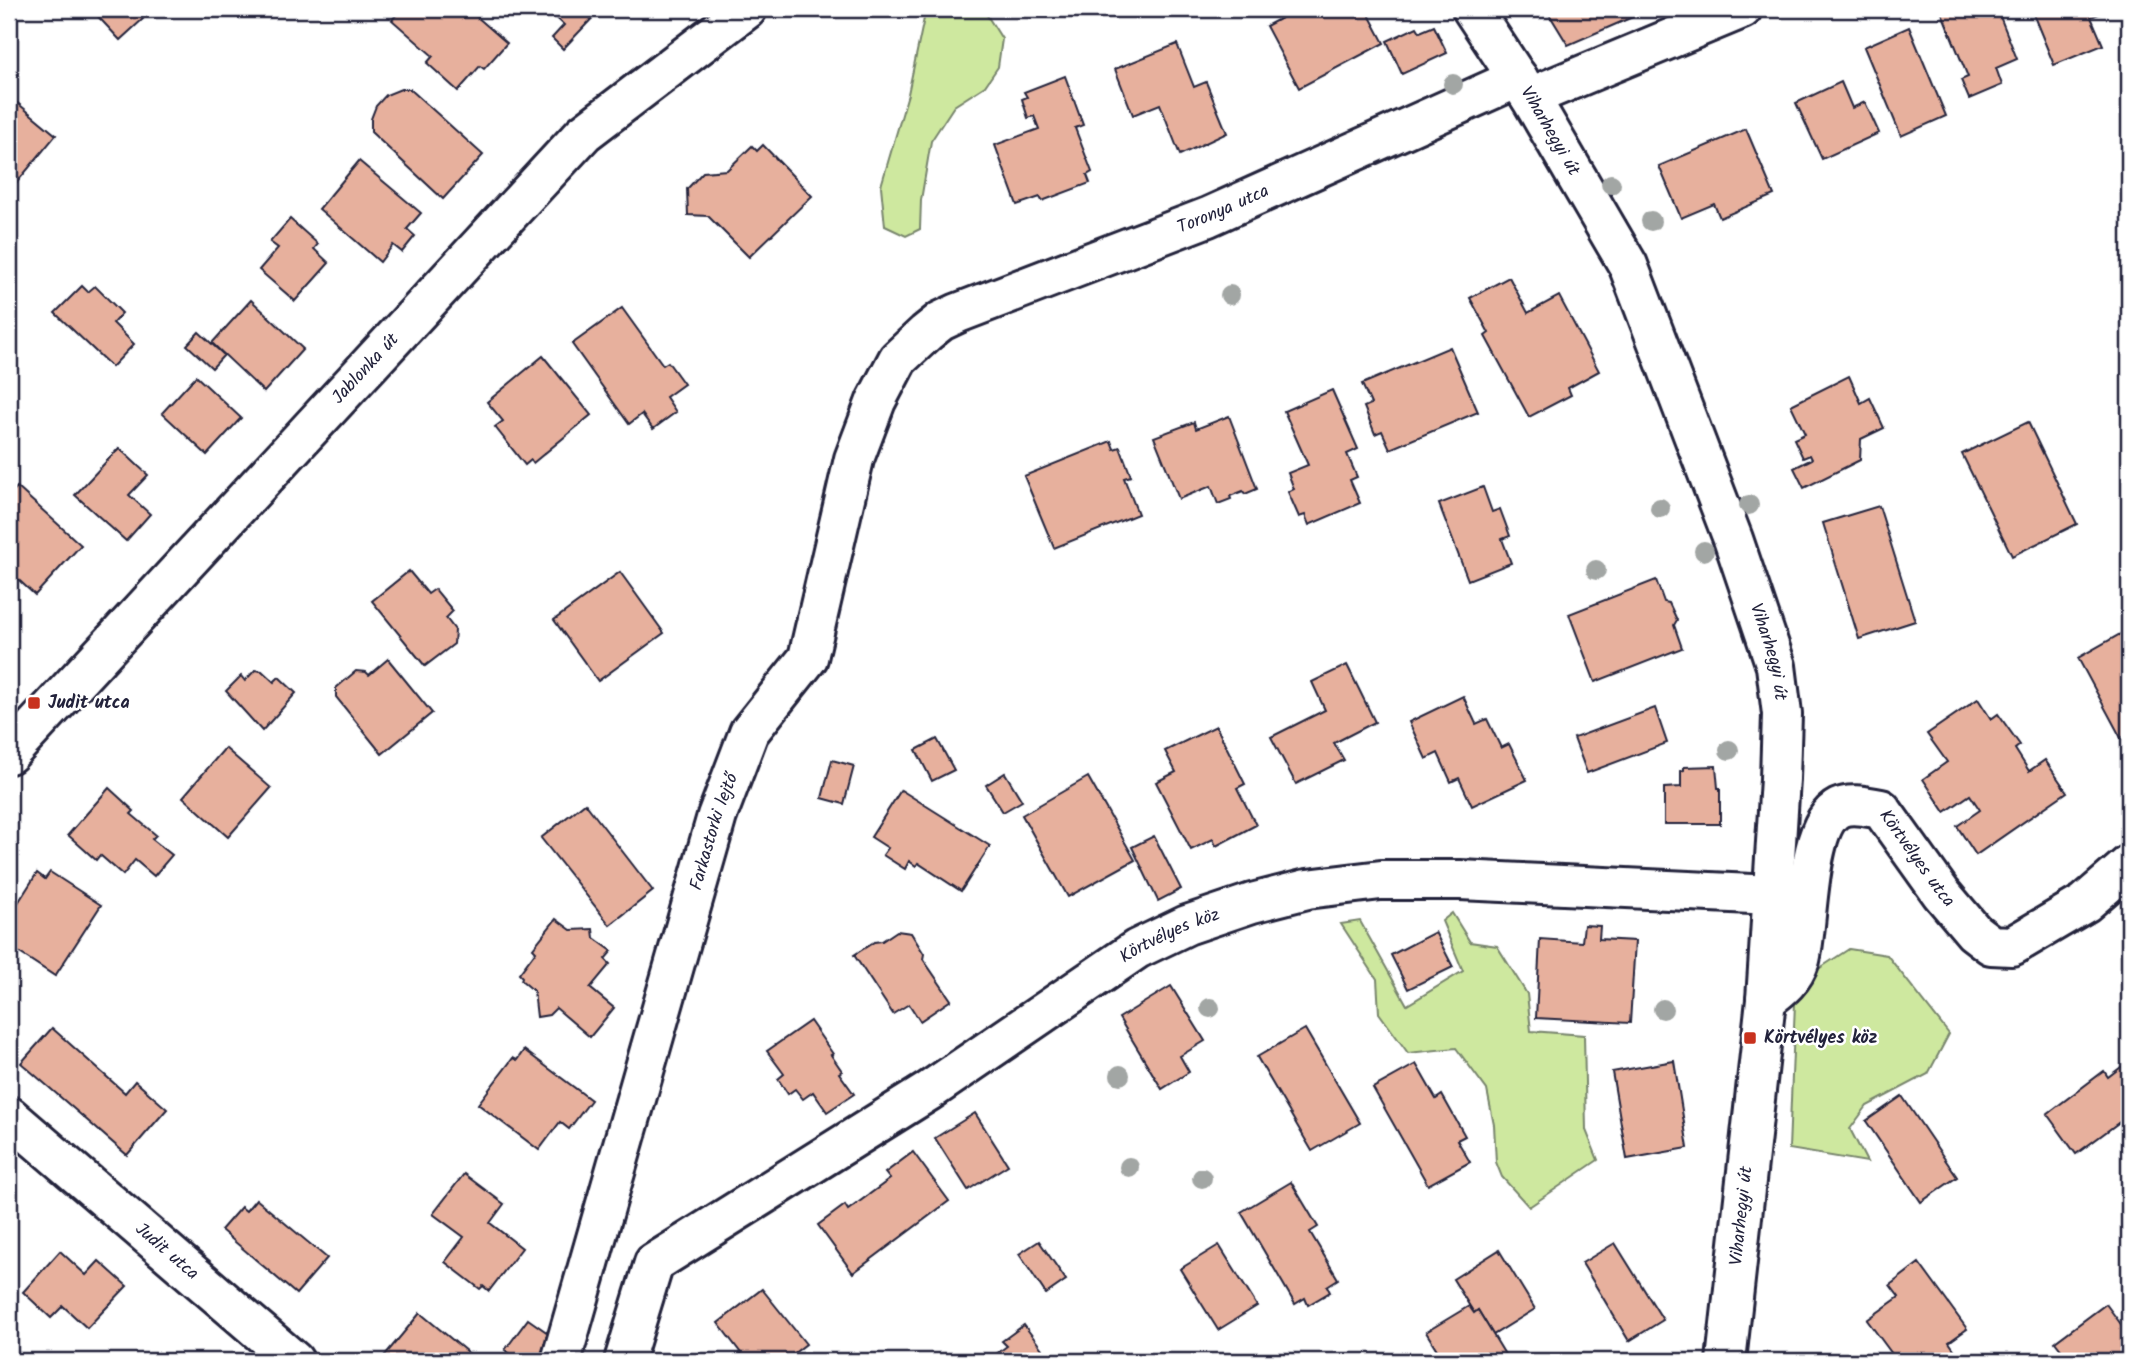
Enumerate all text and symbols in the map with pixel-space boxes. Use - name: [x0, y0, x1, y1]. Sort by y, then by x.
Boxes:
- street label: Viharhegyi út: [1512, 80, 1588, 183]
- street label: Toronya utca: [1173, 177, 1274, 242]
- street label: Jablonka út: [325, 326, 407, 411]
- street label: Viharhegyi út: [1741, 599, 1795, 703]
- place label: Judit utca: [48, 689, 130, 718]
- marker: Judit utca: [26, 695, 42, 711]
- street label: Farkastorki lejtő: [682, 767, 747, 894]
- street label: Körtvélyes utca: [1871, 803, 1962, 914]
- street label: Körtvélyes köz: [1114, 900, 1224, 971]
- place label: Körtvélyes köz: [1764, 1024, 1878, 1053]
- marker: Körtvélyes köz: [1742, 1030, 1758, 1046]
- street label: Viharhegyi út: [1722, 1164, 1762, 1267]
- street label: Judit utca: [128, 1216, 205, 1288]

